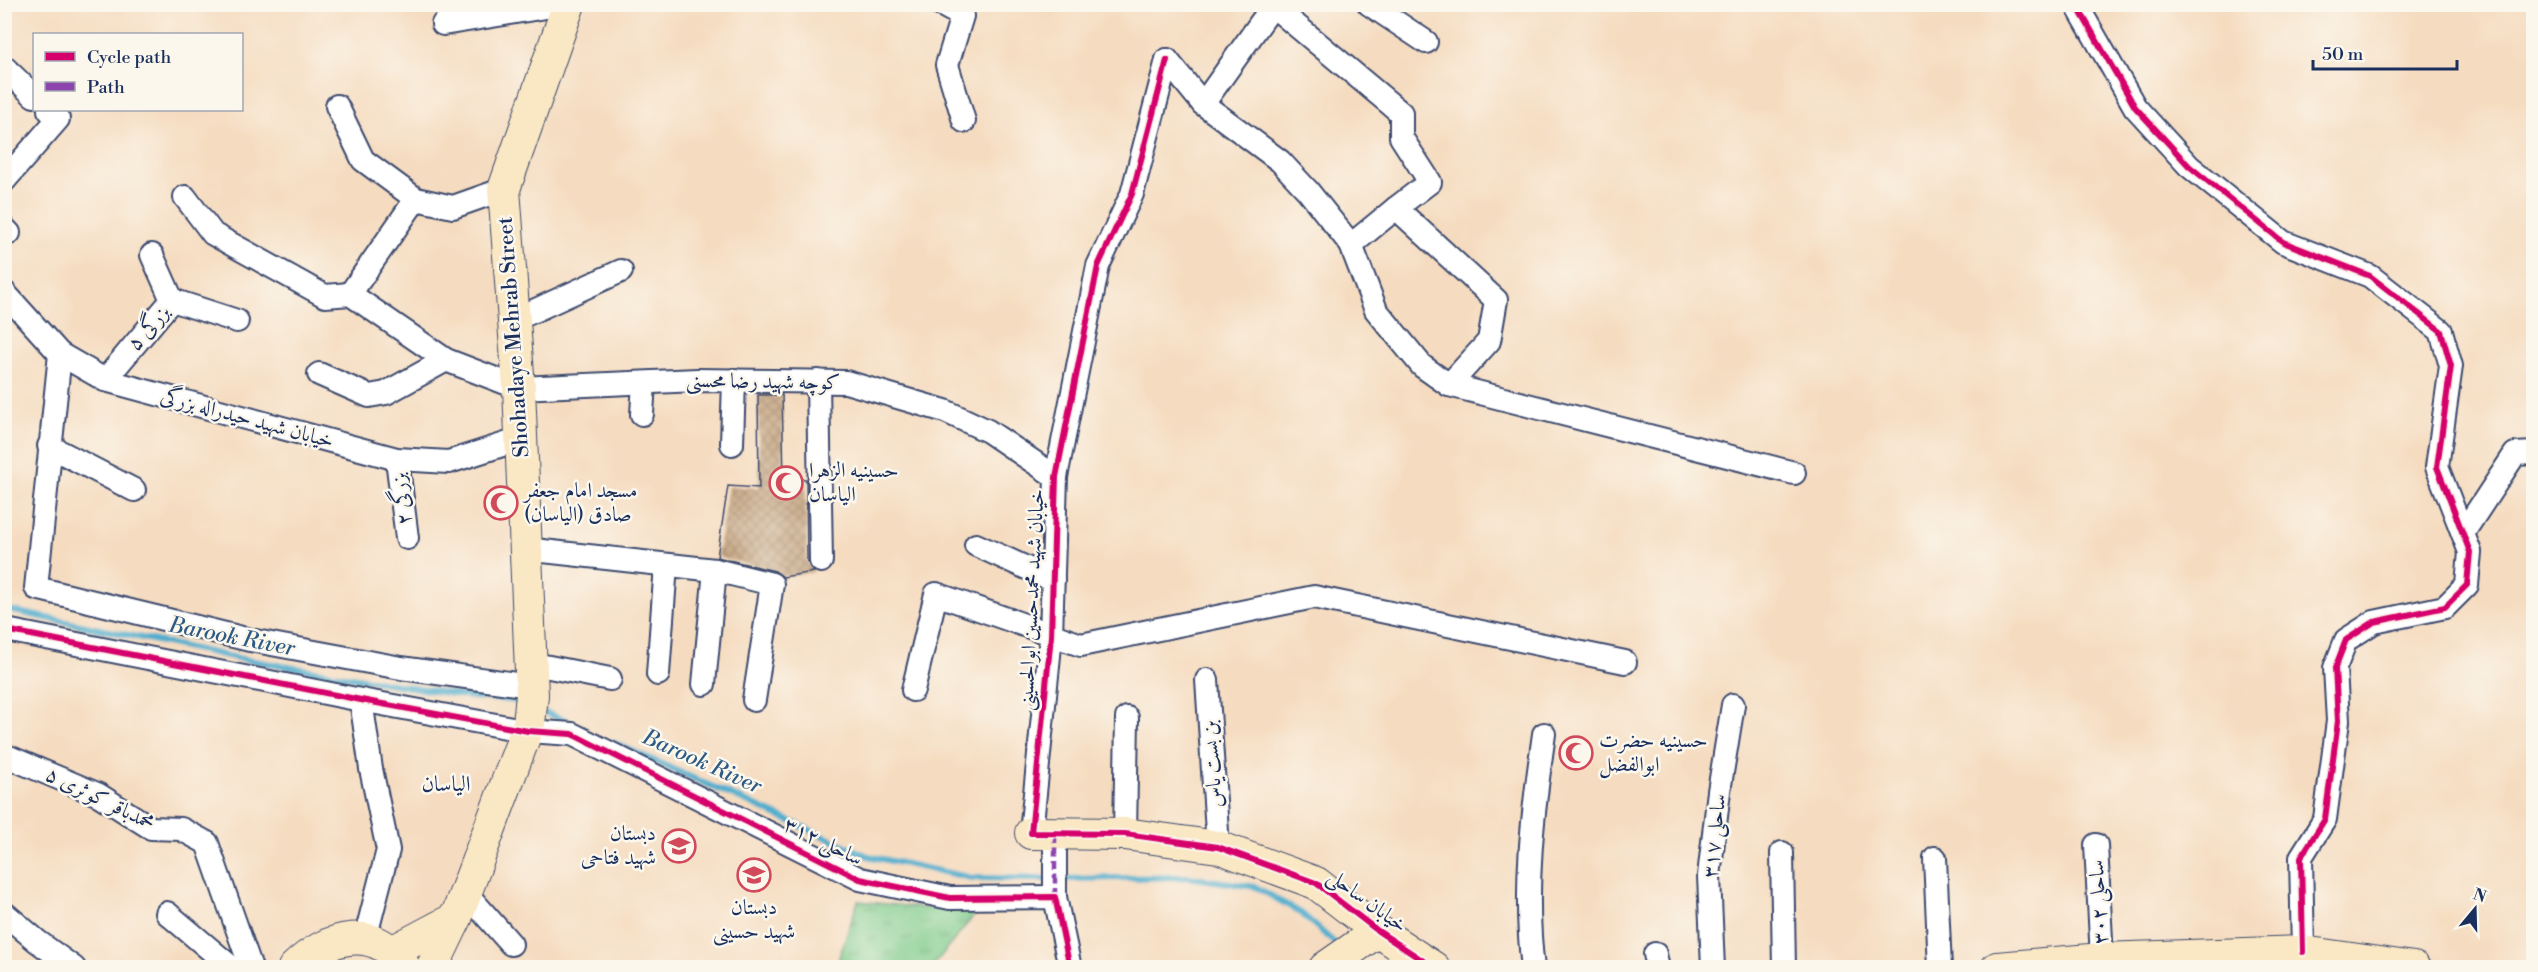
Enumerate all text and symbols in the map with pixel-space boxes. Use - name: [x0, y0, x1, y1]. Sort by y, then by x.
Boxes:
- legend: [33, 33, 243, 111]
- scale bar: [2313, 33, 2457, 71]
- text: 50 m: [2322, 43, 2364, 66]
- text: Cycle path: [87, 46, 171, 69]
- text: Path: [87, 76, 125, 99]
- street label: Shohadaye Mehrab Street: [493, 215, 535, 458]
- street label: بزرگی ۵: [119, 297, 176, 356]
- street label: کوچه شهید رضا محسنی: [686, 368, 840, 397]
- street label: خیابان شهید حیدراله بزرگی: [157, 379, 338, 455]
- place label: حسینیه الزهرا الیاسان: [809, 458, 899, 508]
- mosque icon: حسینیه الزهرا الیاسان: [768, 465, 804, 501]
- street label: بزرگی ۲: [382, 471, 418, 527]
- place label: مسجد امام جعفر صادق (الیاسان): [522, 478, 637, 528]
- mosque icon: مسجد امام جعفر صادق (الیاسان): [483, 485, 519, 521]
- street label: خیابان شهید محمدحسین ابوالحسینی: [1013, 488, 1052, 712]
- water label: Barook River: [166, 611, 298, 663]
- street label: بن بست یاس: [1197, 719, 1229, 809]
- water label: Barook River: [637, 723, 766, 801]
- place label: حسینیه حضرت ابوالفضل: [1599, 728, 1708, 779]
- mosque icon: حسینیه حضرت ابوالفضل: [1558, 735, 1594, 771]
- street label: محمدباقر کوثری ۵: [41, 761, 159, 837]
- district label: الیاسان: [421, 771, 471, 798]
- street label: ساحلی ۳۱۷: [1698, 793, 1734, 880]
- street label: ساحلی ۳۱۲: [778, 812, 867, 874]
- place label: دبستان شهید فتاحی: [581, 821, 656, 871]
- school or university icon: دبستان شهید فتاحی: [661, 828, 697, 864]
- school or university icon: دبستان شهید حسینی: [736, 857, 772, 893]
- street label: ساحلی ۳۰۲: [2084, 859, 2116, 945]
- street label: خیابان ساحلی: [1321, 863, 1412, 940]
- north arrow: [2445, 879, 2505, 939]
- text: N: [2470, 884, 2489, 907]
- place label: دبستان شهید حسینی: [713, 895, 795, 946]

